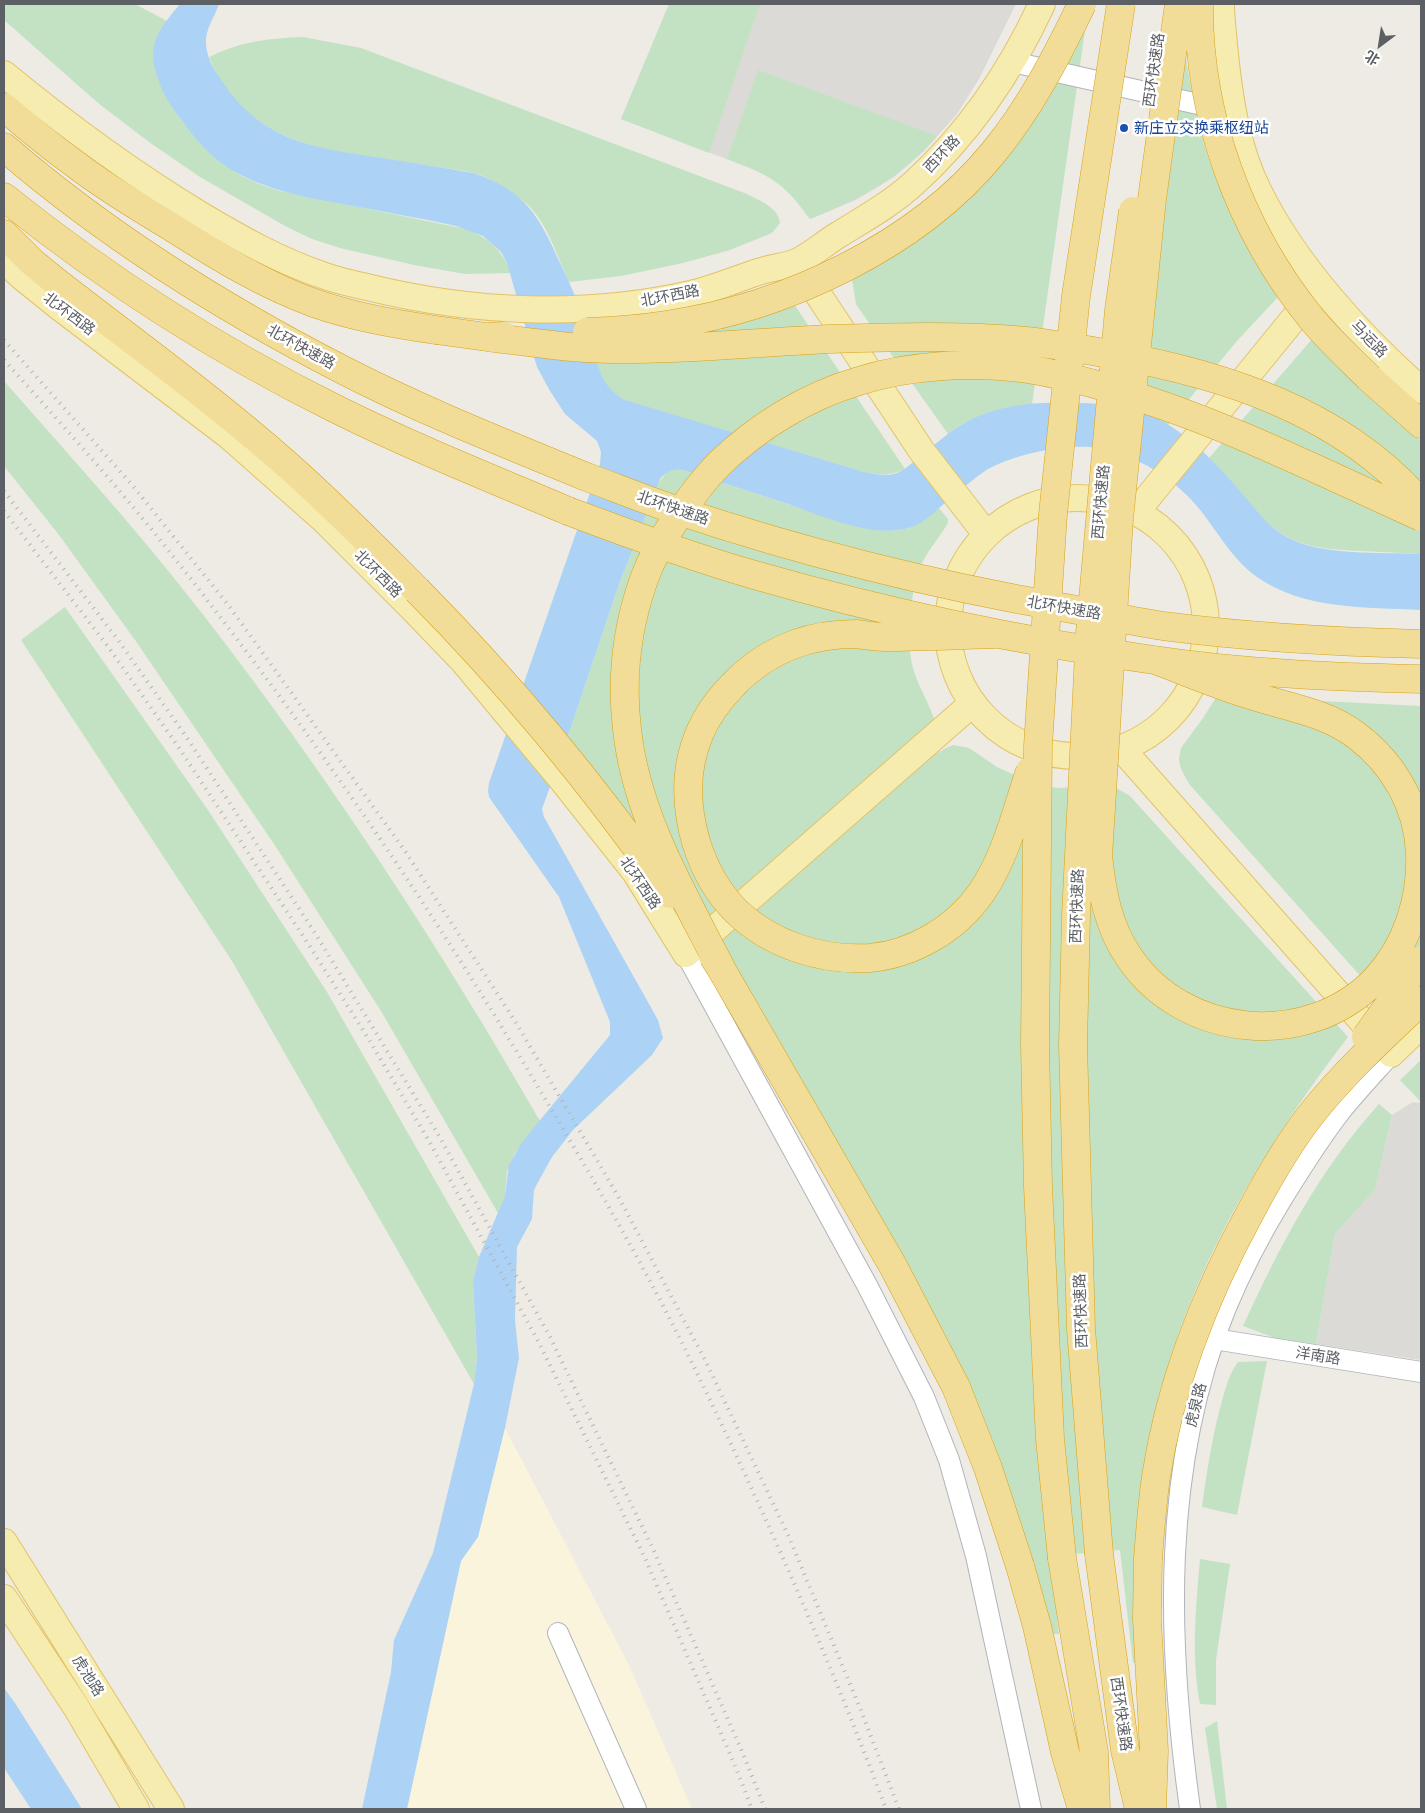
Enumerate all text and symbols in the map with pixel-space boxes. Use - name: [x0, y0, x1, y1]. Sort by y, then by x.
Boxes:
- north arrow: [1355, 20, 1405, 70]
- street label: 西环快速路: [1140, 32, 1168, 108]
- text: 北: [1362, 47, 1382, 68]
- place label: 新庄立交换乘枢纽站: [1134, 119, 1269, 137]
- marker: 新庄立交换乘枢纽站: [1118, 122, 1130, 134]
- street label: 西环路: [920, 131, 964, 177]
- street label: 北环西路: [639, 281, 701, 311]
- street label: 北环西路: [40, 289, 98, 339]
- street label: 马运路: [1347, 317, 1391, 361]
- street label: 北环快速路: [264, 321, 338, 373]
- street label: 西环快速路: [1089, 464, 1113, 540]
- street label: 北环快速路: [635, 487, 711, 529]
- street label: 北环西路: [350, 546, 406, 602]
- street label: 北环快速路: [1026, 593, 1102, 623]
- street label: 北环西路: [616, 853, 664, 913]
- street label: 西环快速路: [1067, 868, 1087, 944]
- street label: 西环快速路: [1071, 1273, 1091, 1349]
- street label: 洋南路: [1294, 1344, 1342, 1368]
- street label: 虎泉路: [1182, 1381, 1210, 1429]
- street label: 虎池路: [68, 1652, 108, 1700]
- street label: 西环快速路: [1107, 1676, 1135, 1752]

